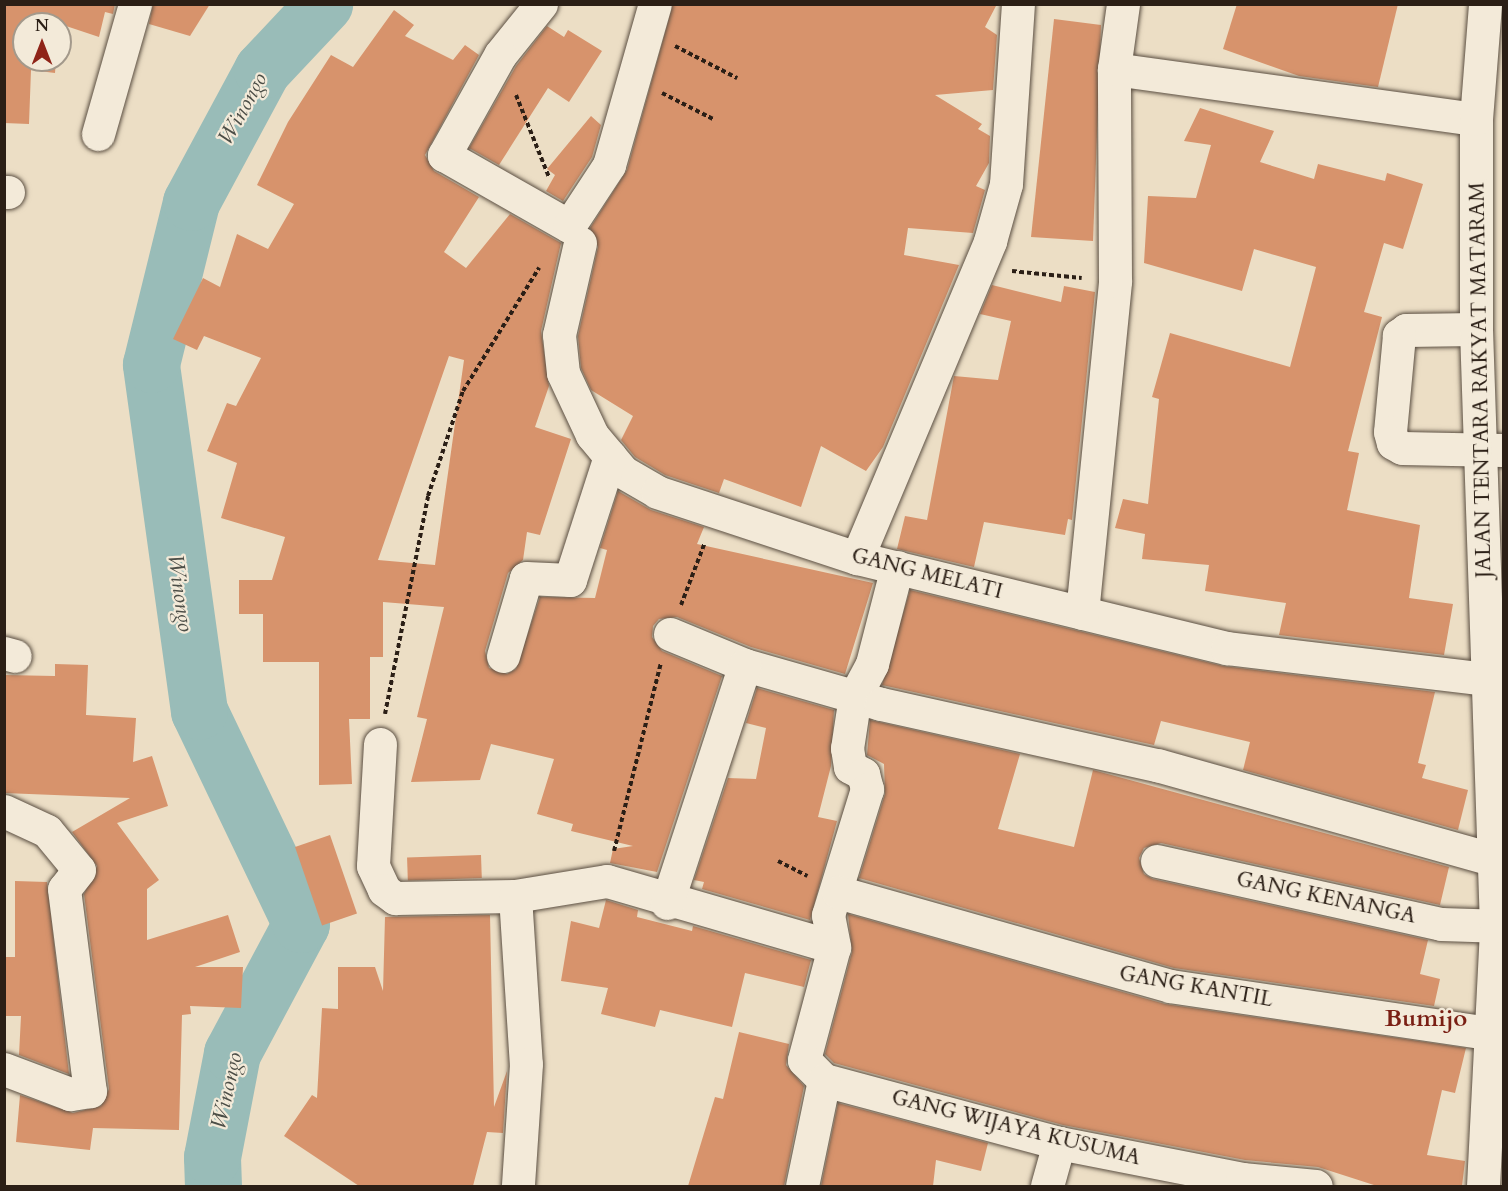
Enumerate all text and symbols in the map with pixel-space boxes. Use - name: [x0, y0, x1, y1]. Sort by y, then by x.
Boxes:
- north arrow: [12, 12, 72, 72]
- text: N: [35, 15, 49, 37]
- water label: Winongo: [212, 68, 274, 150]
- street label: JALAN TENTARA RAKYAT MATARAM: [1465, 182, 1497, 578]
- street label: GANG MELATI: [849, 543, 1005, 605]
- water label: Winongo: [161, 552, 199, 634]
- street label: GANG KENANGA: [1234, 867, 1418, 929]
- street label: GANG KANTIL: [1117, 961, 1275, 1013]
- district label: Bumijo: [1385, 1005, 1467, 1033]
- water label: Winongo: [205, 1050, 249, 1132]
- street label: GANG WIJAYA KUSUMA: [889, 1085, 1143, 1171]

